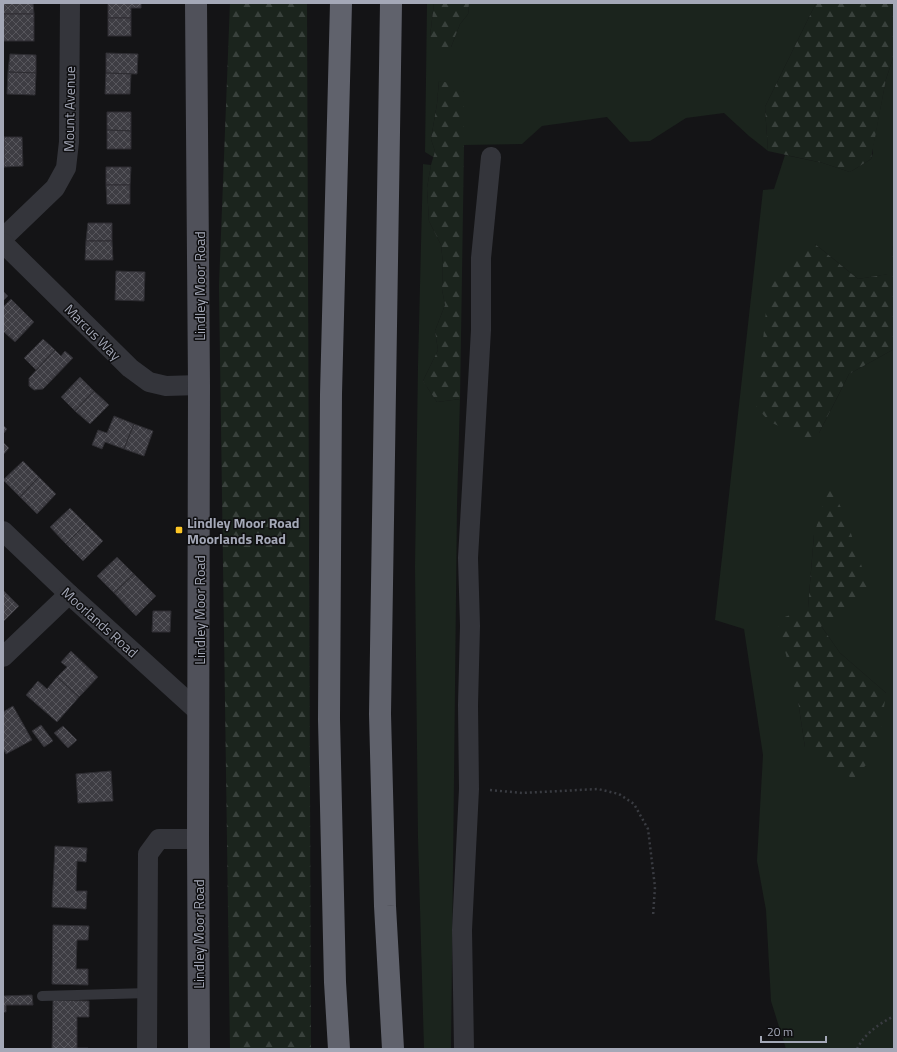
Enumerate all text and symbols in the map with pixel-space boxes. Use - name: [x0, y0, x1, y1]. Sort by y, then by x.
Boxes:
- street label: Mount Avenue: [58, 66, 80, 152]
- street label: Lindley Moor Road: [189, 231, 210, 341]
- street label: Marcus Way: [60, 299, 126, 365]
- place label: Lindley Moor Road Moorlands Road: [187, 512, 300, 549]
- marker: Lindley Moor Road Moorlands Road: [174, 525, 184, 535]
- street label: Lindley Moor Road: [189, 555, 210, 665]
- street label: Moorlands Road: [57, 582, 143, 662]
- street label: Lindley Moor Road: [188, 879, 209, 989]
- scale bar: [761, 1018, 826, 1044]
- text: 20 m: [767, 1022, 793, 1041]

